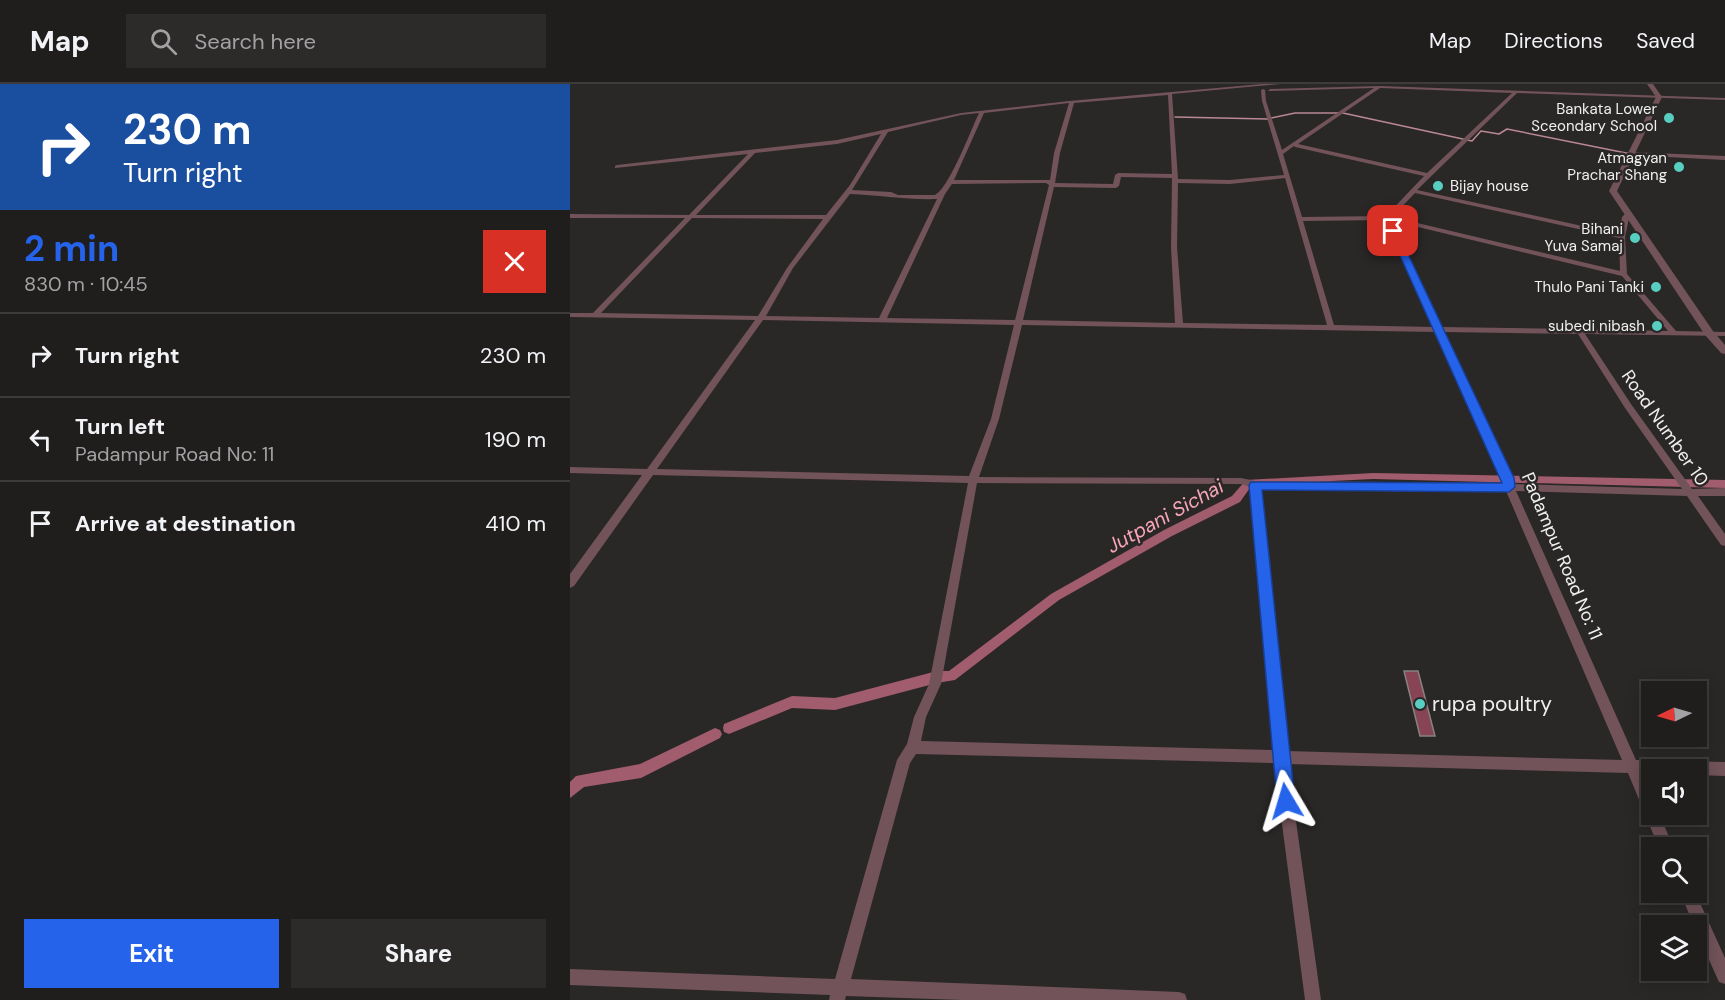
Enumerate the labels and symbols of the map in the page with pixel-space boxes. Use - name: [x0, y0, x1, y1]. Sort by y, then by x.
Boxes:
- place label: Bankata Lower Sceondary School: [1531, 99, 1657, 136]
- marker: Bankata Lower Sceondary School: [1662, 111, 1676, 125]
- place label: Atmagyan Prachar Shang: [1567, 148, 1667, 185]
- marker: Atmagyan Prachar Shang: [1672, 160, 1686, 174]
- place label: Bijay house: [1450, 176, 1529, 196]
- marker: Bijay house: [1431, 179, 1445, 193]
- pin: [1367, 205, 1418, 256]
- place label: Bihani Yuva Samaj: [1544, 219, 1623, 256]
- marker: Bihani Yuva Samaj: [1628, 231, 1642, 245]
- place label: Thulo Pani Tanki: [1534, 277, 1644, 297]
- marker: Thulo Pani Tanki: [1649, 280, 1663, 294]
- place label: subedi nibash: [1548, 316, 1645, 336]
- marker: subedi nibash: [1650, 319, 1664, 333]
- street label: Road Number 10: [1616, 365, 1714, 491]
- street label: Padampur Road No: 11: [1516, 469, 1608, 643]
- water label: Jutpani Sichai: [1102, 473, 1229, 559]
- north arrow: [1641, 681, 1707, 747]
- place label: rupa poultry: [1432, 690, 1552, 718]
- marker: rupa poultry: [1413, 697, 1427, 711]
- position arrow: [1254, 769, 1318, 833]

